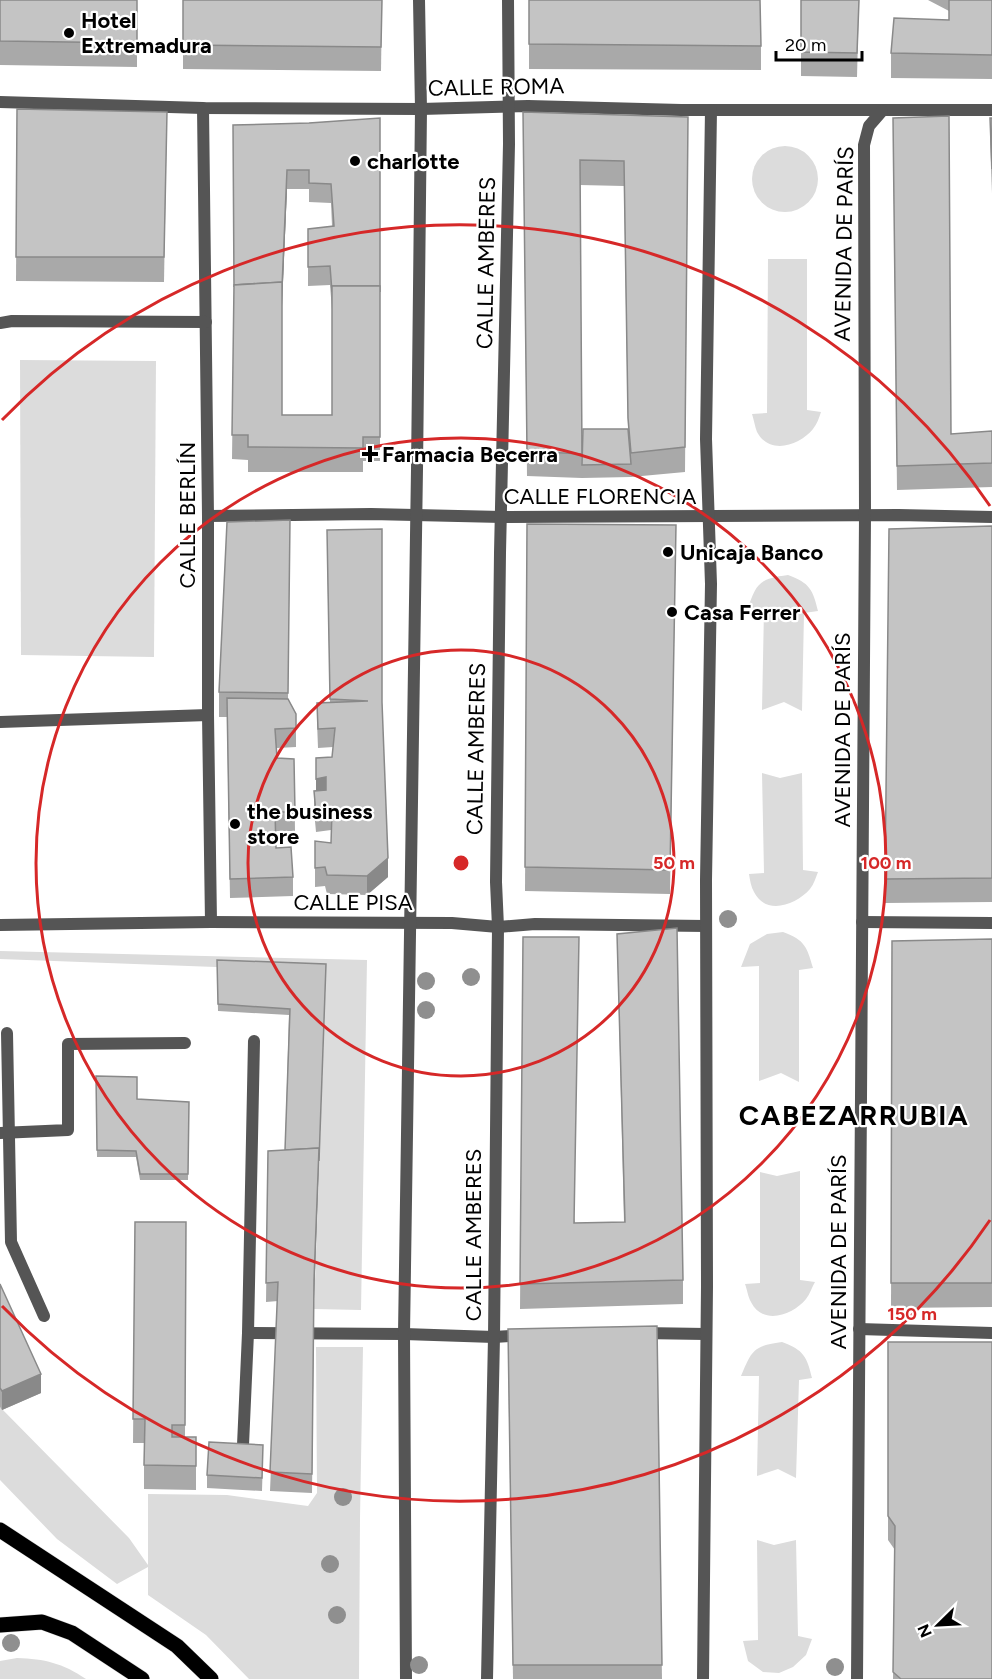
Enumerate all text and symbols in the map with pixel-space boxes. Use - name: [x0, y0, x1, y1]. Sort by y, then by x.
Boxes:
- place label: Hotel Extremadura: [81, 7, 212, 59]
- scale bar: [776, 24, 862, 62]
- marker: Hotel Extremadura: [62, 26, 76, 40]
- text: 20 m: [785, 34, 826, 56]
- street label: CALLE ROMA: [428, 72, 565, 102]
- street label: AVENIDA DE PARÍS: [829, 146, 859, 342]
- place label: charlotte: [367, 148, 460, 175]
- marker: charlotte: [348, 154, 362, 168]
- street label: CALLE AMBERES: [471, 177, 501, 349]
- place label: Farmacia Becerra: [382, 441, 558, 468]
- street label: CALLE BERLÍN: [174, 442, 201, 588]
- marker: Farmacia Becerra: [363, 447, 377, 461]
- street label: CALLE FLORENCIA: [504, 483, 696, 510]
- place label: Unicaja Banco: [680, 539, 824, 566]
- marker: Unicaja Banco: [661, 545, 675, 559]
- place label: Casa Ferrer: [684, 599, 801, 626]
- marker: Casa Ferrer: [665, 605, 679, 619]
- street label: AVENIDA DE PARÍS: [829, 632, 856, 828]
- street label: CALLE AMBERES: [461, 663, 491, 835]
- place label: the business store: [247, 798, 373, 850]
- marker: the business store: [228, 817, 242, 831]
- text: 50 m: [653, 852, 695, 874]
- text: 100 m: [861, 852, 911, 874]
- centre of rings: [451, 853, 471, 873]
- street label: CALLE PISA: [293, 889, 413, 916]
- district label: CABEZARRUBIA: [739, 1098, 969, 1132]
- street label: CALLE AMBERES: [460, 1149, 487, 1321]
- street label: AVENIDA DE PARÍS: [825, 1154, 852, 1350]
- text: 150 m: [887, 1303, 937, 1325]
- north arrow: [908, 1595, 968, 1655]
- text: N: [914, 1621, 936, 1640]

